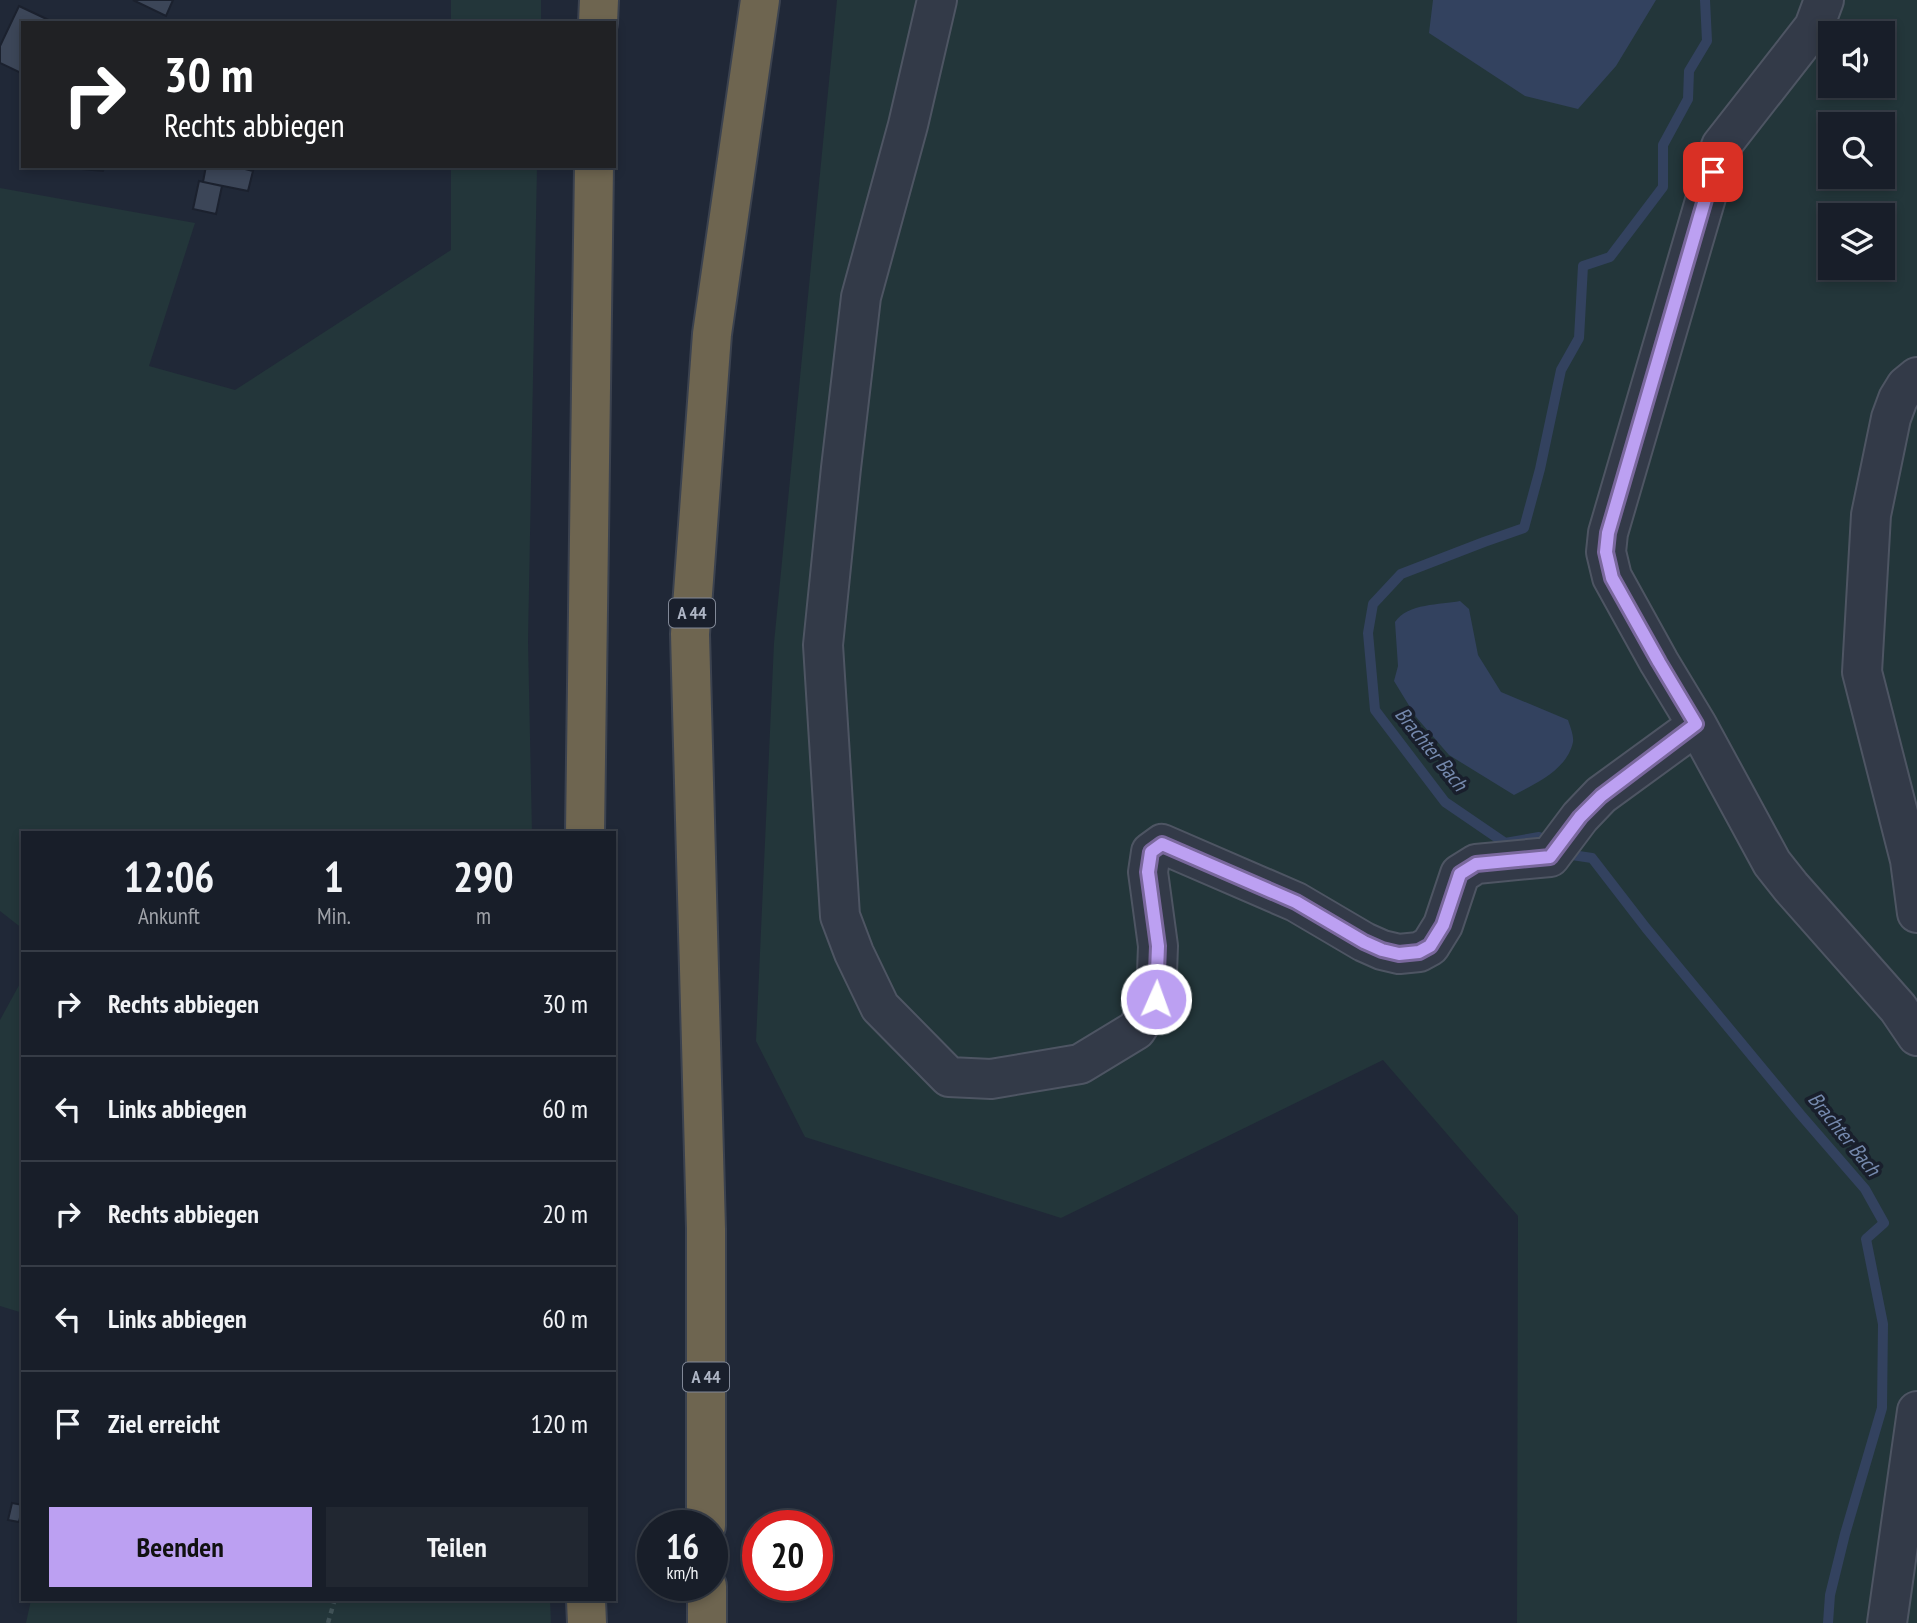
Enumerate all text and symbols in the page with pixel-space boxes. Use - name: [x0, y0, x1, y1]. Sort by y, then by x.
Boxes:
- map controls: [1818, 21, 1895, 280]
- button: sound: [1818, 21, 1895, 98]
- text: 30 m: [164, 42, 253, 106]
- icon: right: [49, 49, 140, 140]
- text: Rechts abbiegen: [164, 104, 345, 146]
- button: search: [1818, 112, 1895, 189]
- pin: [1683, 142, 1743, 202]
- icon: arrive: [1694, 153, 1732, 191]
- button: layers: [1818, 203, 1895, 280]
- road number: A 44: [669, 598, 715, 628]
- water label: Brachter Bach: [1389, 701, 1475, 798]
- text: 12:06: [124, 849, 214, 904]
- text: 1: [324, 849, 344, 904]
- text: 290: [453, 849, 513, 904]
- text: Ankunft: [138, 901, 200, 930]
- text: Min.: [317, 901, 351, 930]
- text: m: [476, 901, 491, 930]
- position arrow: [1119, 962, 1193, 1036]
- icon: right: [49, 985, 87, 1023]
- text: Rechts abbiegen: [108, 987, 259, 1020]
- text: 30 m: [542, 987, 588, 1020]
- water label: Brachter Bach: [1802, 1086, 1888, 1183]
- icon: left: [49, 1090, 87, 1128]
- text: Links abbiegen: [108, 1092, 247, 1125]
- text: 60 m: [542, 1092, 588, 1125]
- icon: right: [49, 1195, 87, 1233]
- text: Rechts abbiegen: [108, 1197, 259, 1230]
- text: 20 m: [542, 1197, 588, 1230]
- icon: left: [49, 1300, 87, 1338]
- text: Links abbiegen: [108, 1302, 247, 1335]
- text: 60 m: [542, 1302, 588, 1335]
- road number: A 44: [683, 1362, 729, 1392]
- icon: arrive: [49, 1405, 87, 1443]
- text: Ziel erreicht: [108, 1407, 220, 1440]
- text: 120 m: [530, 1407, 588, 1440]
- button: Beenden: [49, 1507, 312, 1587]
- button: Teilen: [326, 1507, 588, 1587]
- speed limit sign: 20: [742, 1510, 833, 1601]
- text: 16: [666, 1523, 699, 1569]
- text: km/h: [667, 1561, 698, 1584]

